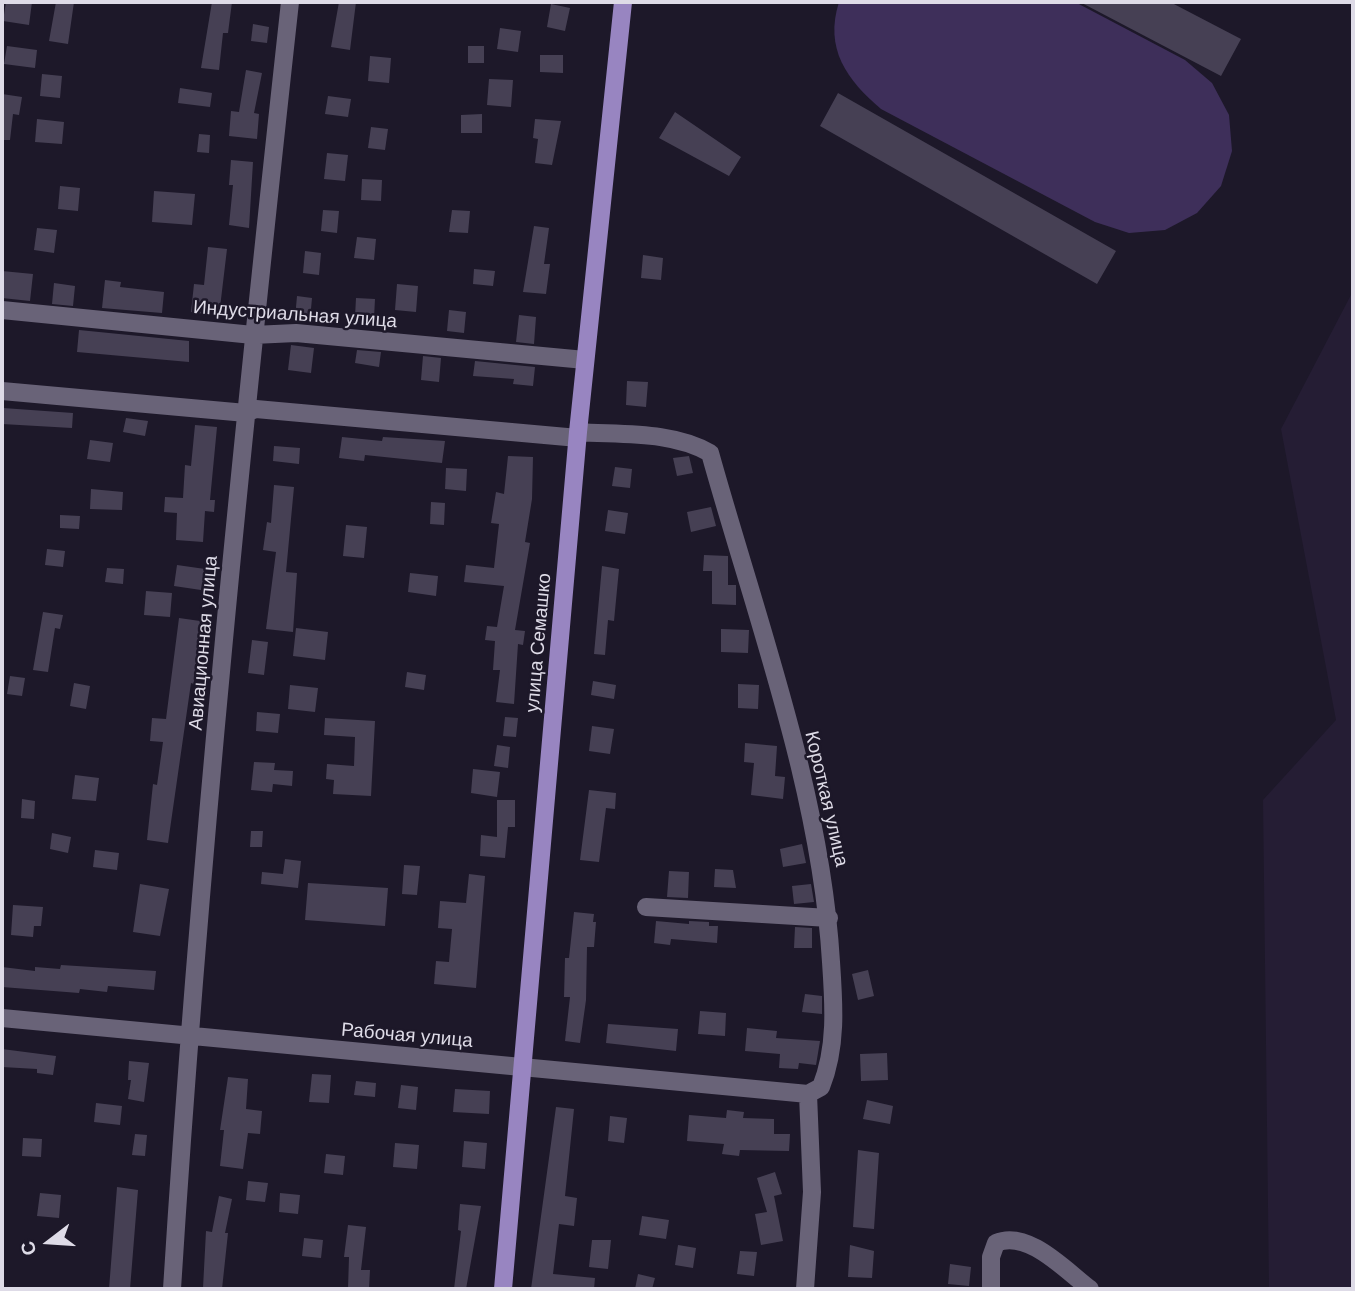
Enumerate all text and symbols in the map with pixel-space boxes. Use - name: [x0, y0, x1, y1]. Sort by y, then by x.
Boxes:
- street label: Индустриальная улица: [192, 297, 398, 333]
- street label: Авиационная улица: [185, 555, 223, 731]
- street label: улица Семашко: [522, 572, 556, 714]
- street label: Короткая улица: [799, 729, 853, 869]
- street label: Рабочая улица: [340, 1019, 474, 1053]
- north arrow: [14, 1207, 84, 1277]
- text: С: [16, 1239, 40, 1258]

